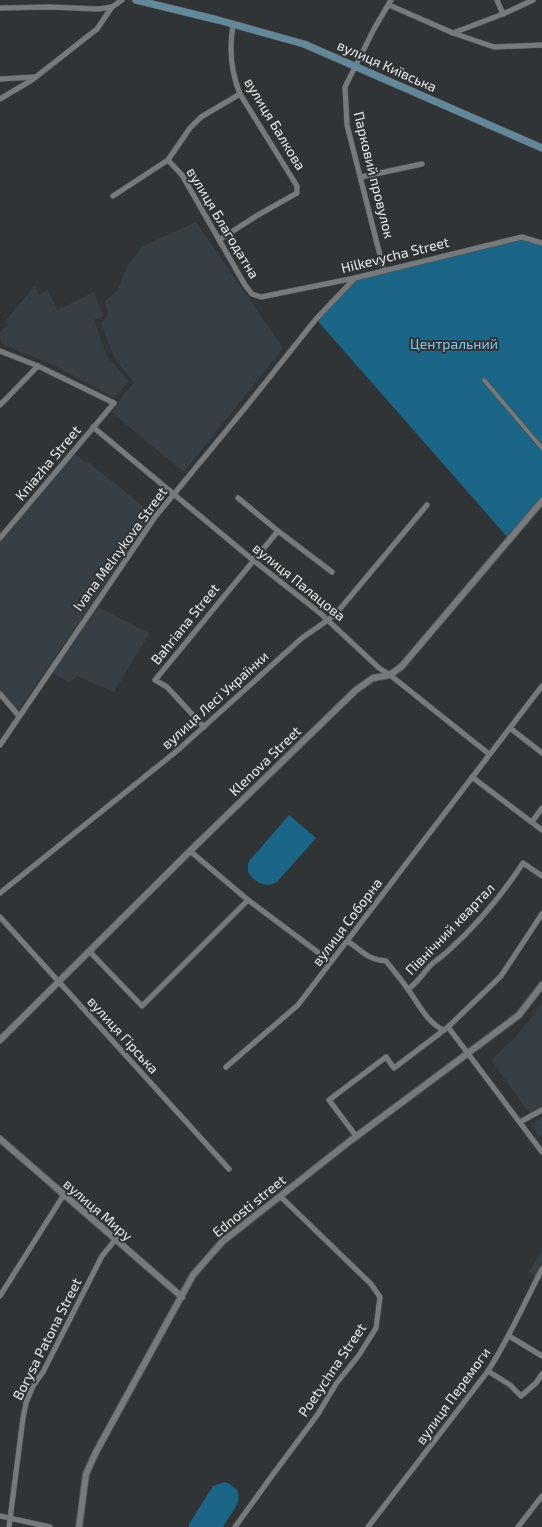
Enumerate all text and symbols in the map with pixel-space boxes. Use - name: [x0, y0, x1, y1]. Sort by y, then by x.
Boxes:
- street label: вулиця Київська: [335, 36, 440, 95]
- street label: вулиця Балкова: [241, 74, 310, 173]
- street label: Парковий провулок: [350, 110, 399, 241]
- street label: вулиця Благодатна: [184, 164, 263, 281]
- street label: Hilkevycha Street: [339, 233, 451, 276]
- park label: Центральний: [410, 335, 498, 352]
- street label: Kniazha Street: [11, 422, 84, 504]
- street label: Ivana Melnykova Street: [69, 483, 170, 614]
- street label: вулиця Палацова: [250, 539, 349, 624]
- street label: Bahriana Street: [147, 580, 222, 668]
- street label: вулиця Лесі Українки: [158, 647, 272, 752]
- street label: Klenova Street: [225, 722, 304, 799]
- street label: вулиця Соборна: [308, 874, 385, 969]
- street label: Північний квартал: [401, 879, 498, 978]
- street label: вулиця Гірська: [84, 993, 162, 1077]
- street label: Ednosti street: [209, 1171, 289, 1240]
- street label: вулиця Миру: [60, 1175, 137, 1245]
- street label: Borysa Patona Street: [8, 1275, 85, 1403]
- street label: Poetychna Street: [294, 1320, 369, 1420]
- street label: вулиця Перемоги: [412, 1344, 493, 1447]

